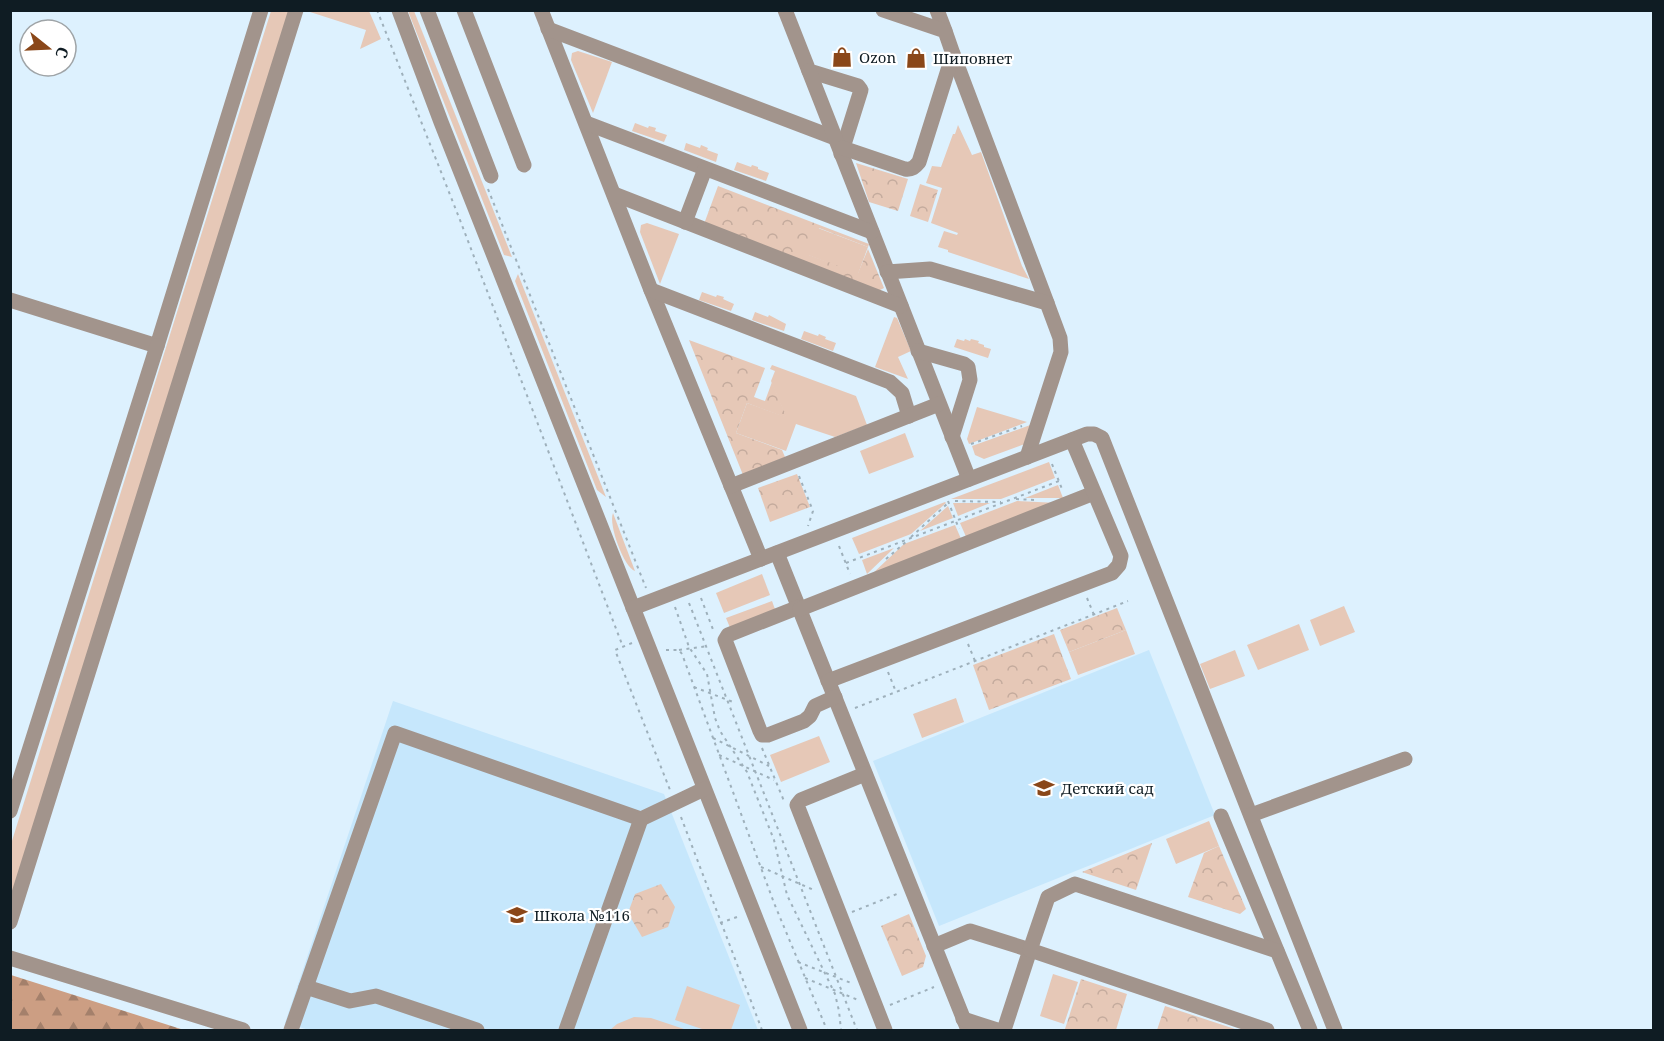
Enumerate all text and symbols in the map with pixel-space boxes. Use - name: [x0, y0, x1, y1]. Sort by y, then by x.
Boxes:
- north arrow: [18, 18, 78, 78]
- text: С: [50, 44, 74, 61]
- shop icon: Ozon: [830, 45, 854, 69]
- shop icon: Шиповнет: [904, 46, 928, 70]
- place label: Ozon: [859, 47, 896, 67]
- place label: Шиповнет: [933, 48, 1012, 68]
- school or university icon: Детский сад: [1032, 776, 1056, 800]
- place label: Детский сад: [1061, 778, 1154, 798]
- school or university icon: Школа №116: [505, 903, 529, 927]
- place label: Школа №116: [534, 905, 630, 925]

